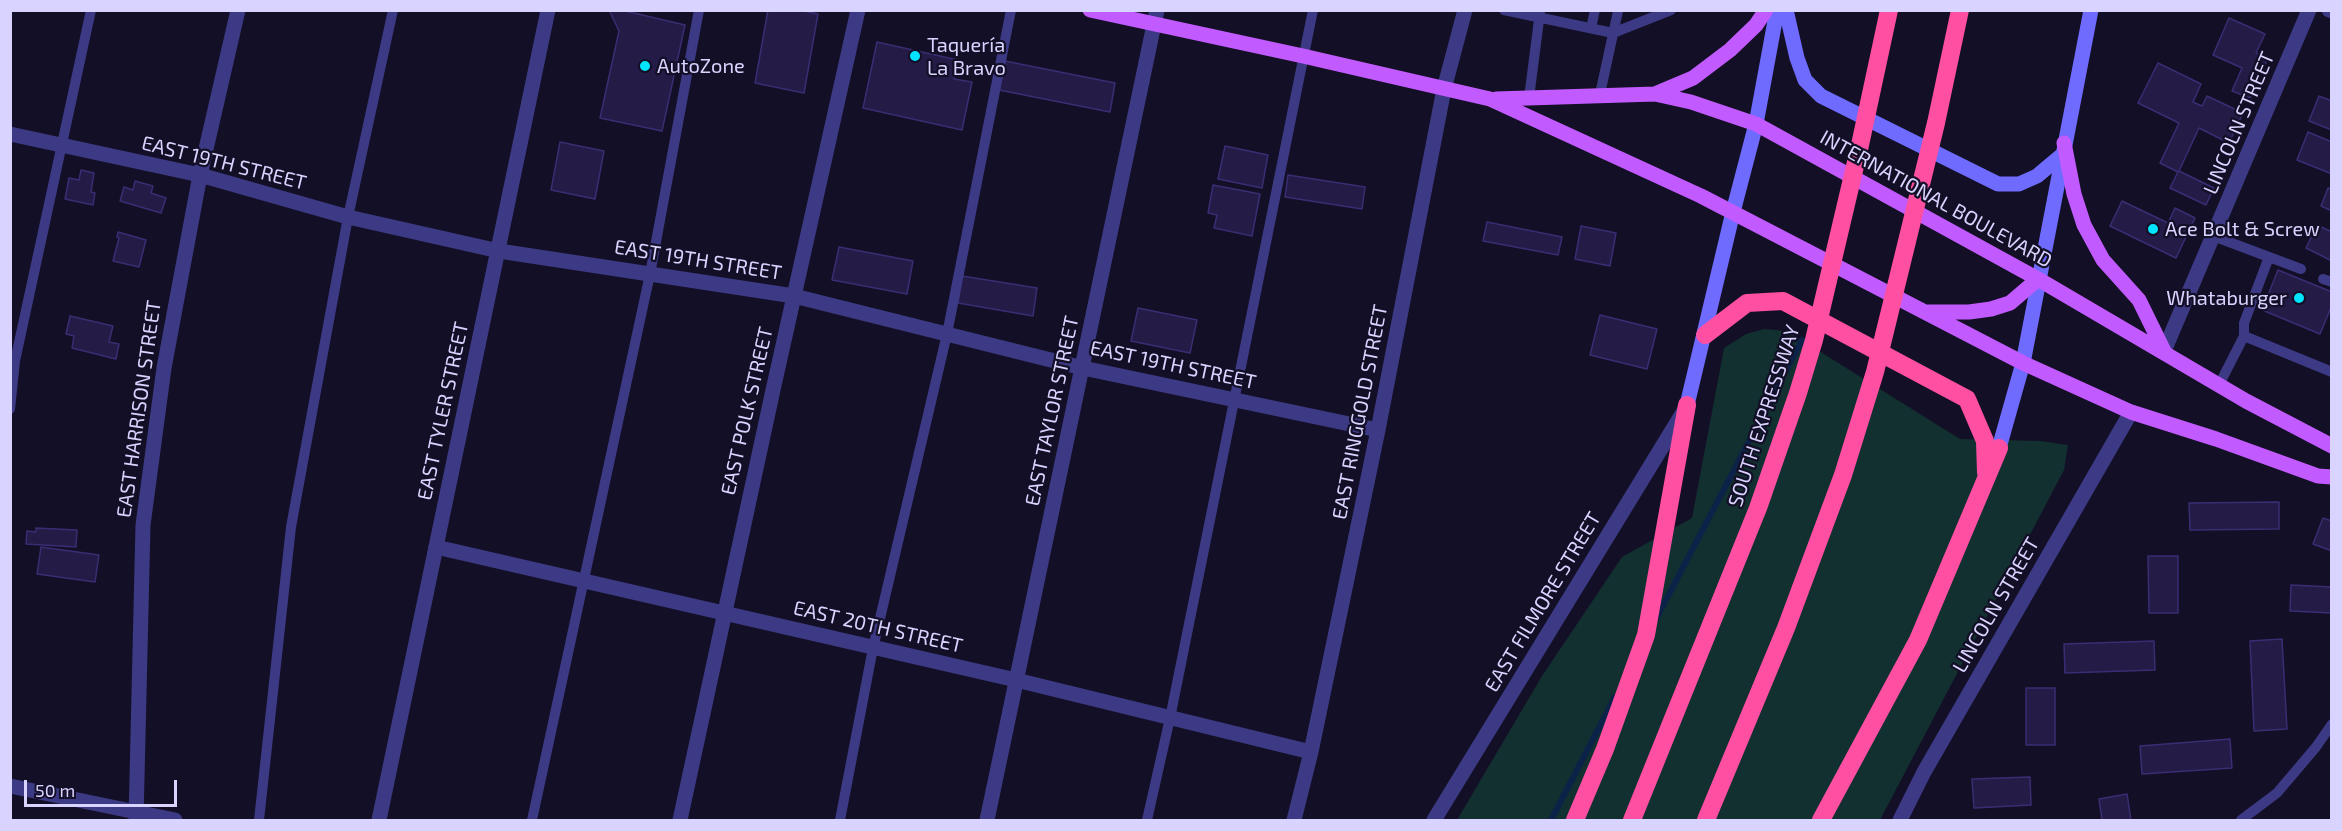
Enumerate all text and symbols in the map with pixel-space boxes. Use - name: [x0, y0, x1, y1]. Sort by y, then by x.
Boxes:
- place label: Taquería La Bravo: [927, 33, 1006, 80]
- street label: LINCOLN STREET: [2198, 48, 2280, 198]
- marker: Taquería La Bravo: [908, 49, 922, 63]
- place label: AutoZone: [657, 54, 745, 78]
- marker: AutoZone: [638, 59, 652, 73]
- street label: INTERNATIONAL BOULEVARD: [1816, 125, 2056, 273]
- street label: EAST 19TH STREET: [139, 131, 309, 195]
- place label: Ace Bolt & Screw: [2165, 217, 2320, 241]
- marker: Ace Bolt & Screw: [2146, 222, 2160, 236]
- street label: EAST 19TH STREET: [613, 235, 783, 285]
- place label: Whataburger: [2166, 286, 2287, 310]
- marker: Whataburger: [2292, 291, 2306, 305]
- street label: EAST HARRISON STREET: [112, 299, 166, 519]
- street label: EAST RINGGOLD STREET: [1327, 303, 1393, 521]
- street label: EAST TAYLOR STREET: [1020, 314, 1084, 508]
- street label: EAST TYLER STREET: [412, 320, 474, 502]
- street label: SOUTH EXPRESSWAY: [1723, 322, 1805, 510]
- street label: EAST POLK STREET: [716, 325, 778, 497]
- street label: EAST 19TH STREET: [1088, 336, 1258, 394]
- street label: EAST FILMORE STREET: [1480, 508, 1606, 696]
- street label: LINCOLN STREET: [1948, 533, 2044, 677]
- street label: EAST 20TH STREET: [791, 596, 965, 658]
- scale bar: [27, 768, 180, 806]
- text: 50 m: [35, 779, 75, 801]

